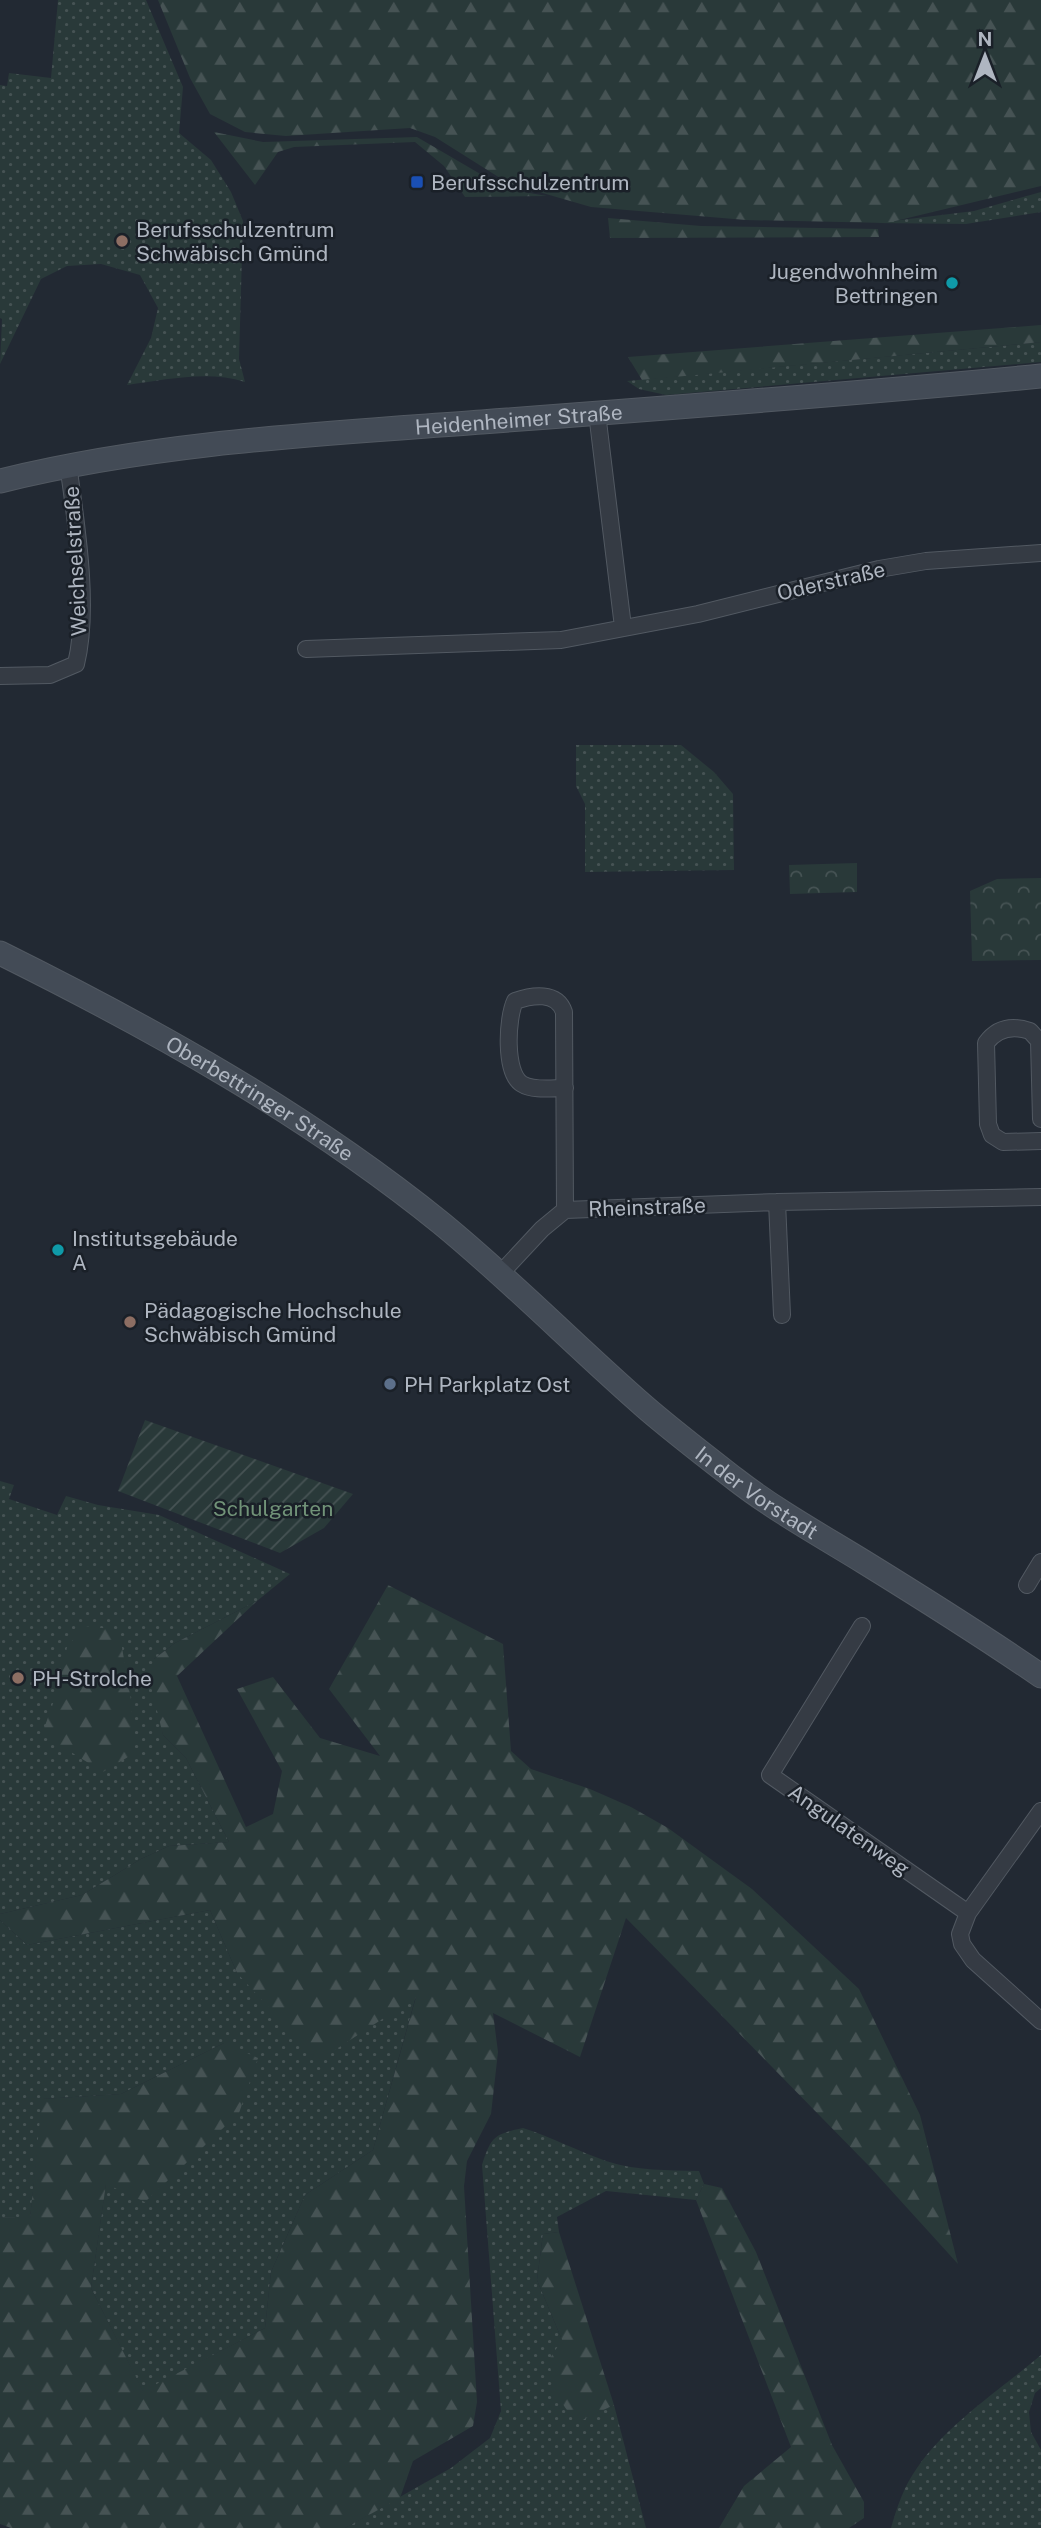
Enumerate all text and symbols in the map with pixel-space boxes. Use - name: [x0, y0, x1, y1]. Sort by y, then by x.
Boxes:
- north arrow: [950, 21, 1020, 91]
- text: N: [978, 28, 992, 50]
- place label: Berufsschulzentrum: [431, 170, 630, 195]
- marker: Berufsschulzentrum: [409, 174, 425, 190]
- place label: Berufsschulzentrum Schwäbisch Gmünd: [136, 217, 335, 266]
- marker: Berufsschulzentrum Schwäbisch Gmünd: [114, 233, 130, 249]
- place label: Jugendwohnheim Bettringen: [769, 259, 938, 308]
- marker: Jugendwohnheim Bettringen: [944, 275, 960, 291]
- street label: Heidenheimer Straße: [414, 399, 623, 439]
- street label: Weichselstraße: [59, 485, 91, 637]
- street label: Oderstraße: [775, 556, 887, 606]
- street label: Oberbettringer Straße: [162, 1030, 359, 1166]
- street label: Rheinstraße: [588, 1192, 706, 1222]
- place label: Institutsgebäude A: [72, 1226, 238, 1275]
- marker: Institutsgebäude A: [50, 1242, 66, 1258]
- place label: Pädagogische Hochschule Schwäbisch Gmünd: [144, 1298, 402, 1347]
- marker: Pädagogische Hochschule Schwäbisch Gmünd: [122, 1314, 138, 1330]
- place label: PH Parkplatz Ost: [404, 1372, 570, 1397]
- marker: PH Parkplatz Ost: [382, 1376, 398, 1392]
- street label: In der Vorstadt: [691, 1441, 823, 1544]
- park label: Schulgarten: [213, 1496, 333, 1521]
- place label: PH-Strolche: [32, 1666, 152, 1691]
- marker: PH-Strolche: [10, 1670, 26, 1686]
- street label: Angulatenweg: [784, 1779, 914, 1881]

